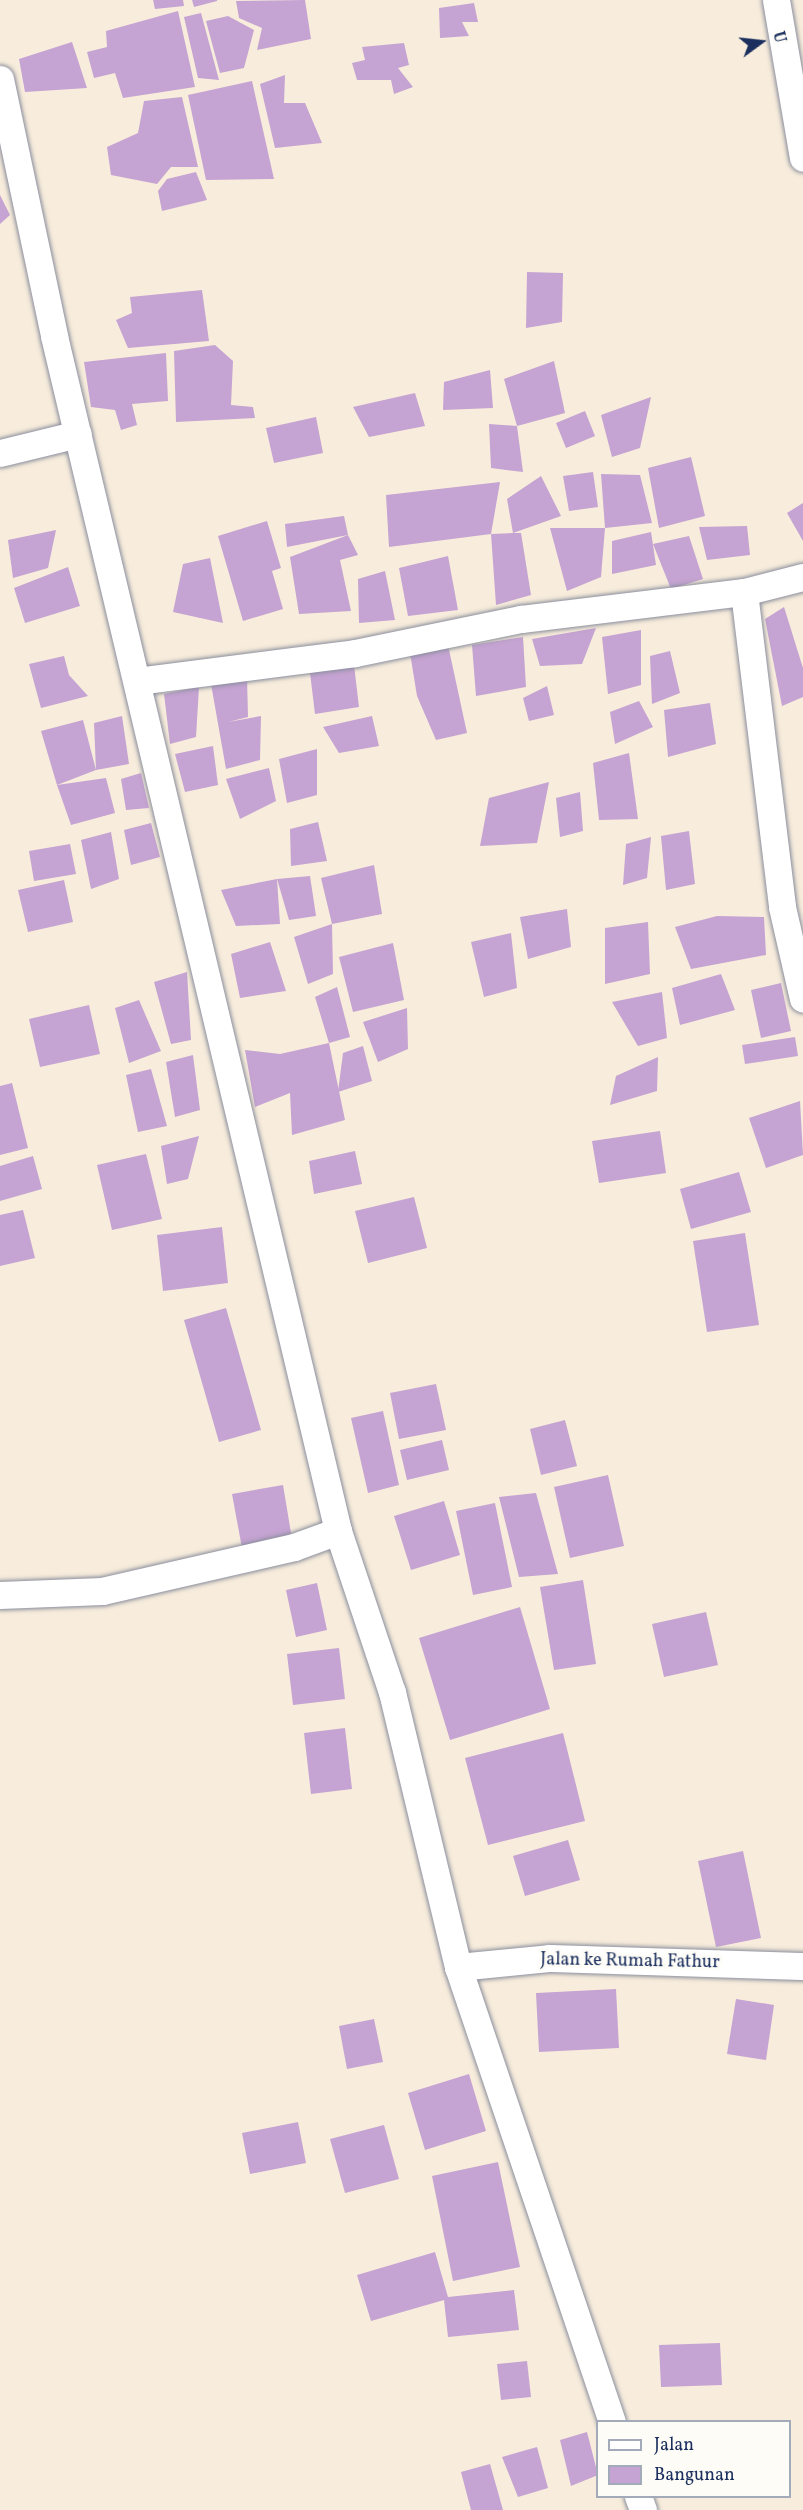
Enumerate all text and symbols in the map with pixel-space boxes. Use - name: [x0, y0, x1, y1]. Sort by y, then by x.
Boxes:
- north arrow: [731, 12, 791, 72]
- text: U: [766, 29, 790, 45]
- street label: Jalan ke Rumah Fathur: [540, 1950, 720, 1974]
- legend: [596, 2420, 791, 2498]
- text: Jalan: [654, 2433, 694, 2458]
- text: Bangunan: [654, 2463, 735, 2488]

